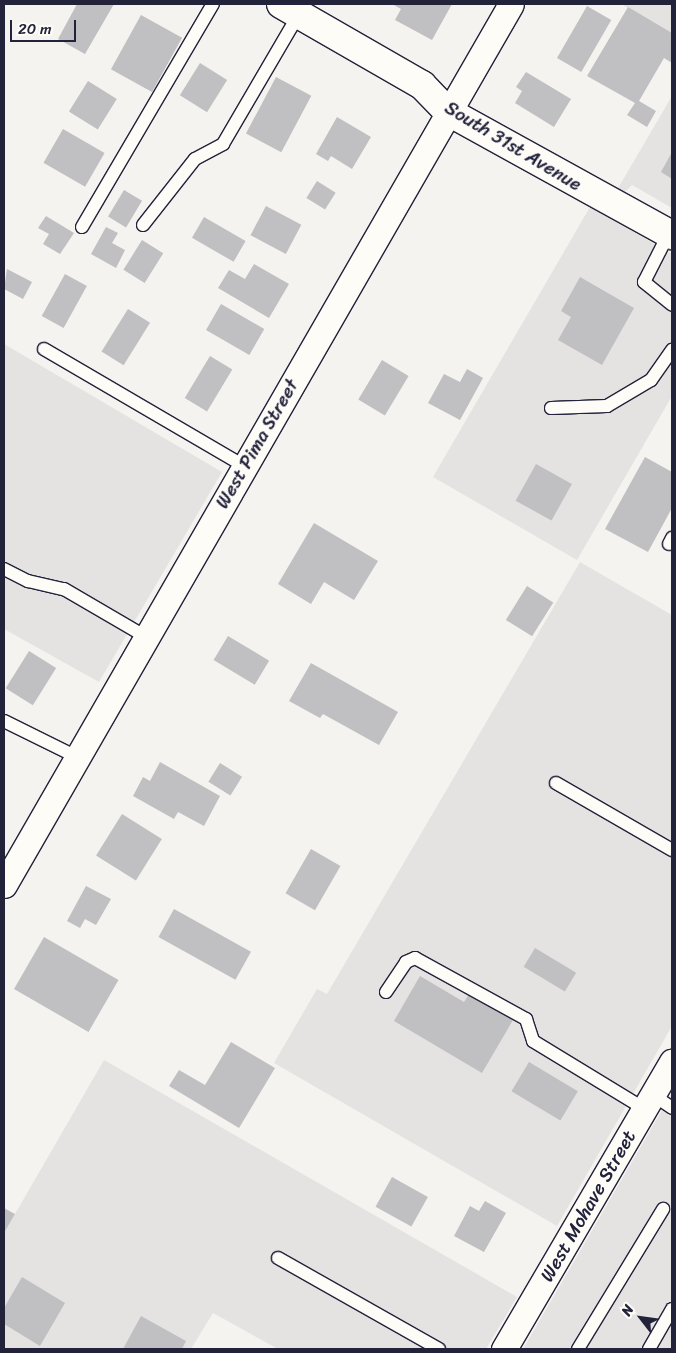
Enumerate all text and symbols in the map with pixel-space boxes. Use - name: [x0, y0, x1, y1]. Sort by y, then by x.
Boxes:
- scale bar: [12, 10, 79, 42]
- text: 20 m: [18, 16, 52, 42]
- street label: South 31st Avenue: [440, 96, 586, 196]
- street label: West Pima Street: [210, 374, 304, 514]
- street label: West Mohave Street: [536, 1127, 640, 1285]
- north arrow: [616, 1293, 666, 1343]
- text: N: [614, 1300, 641, 1321]

